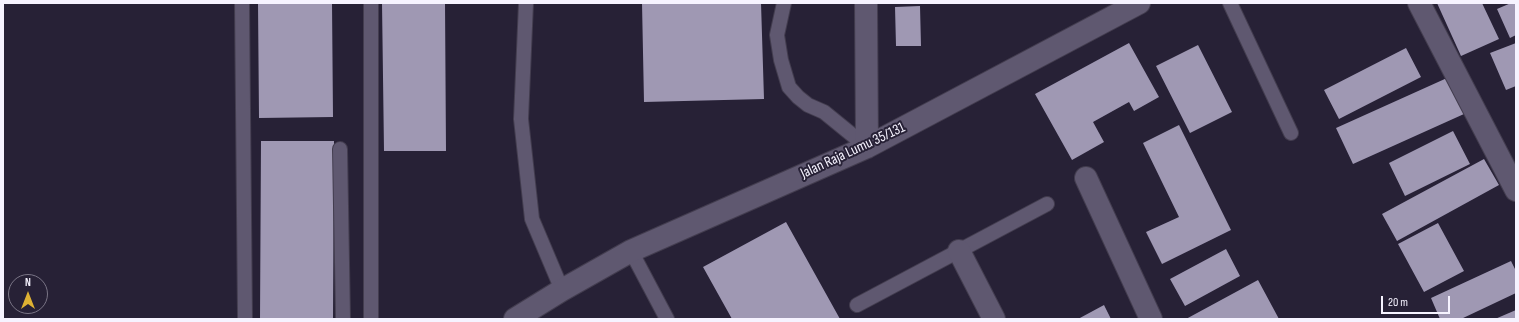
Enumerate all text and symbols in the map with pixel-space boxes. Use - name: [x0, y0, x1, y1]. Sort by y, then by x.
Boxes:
- street label: Jalan Raja Lumu 35/131: [798, 119, 908, 183]
- north arrow: [8, 274, 48, 314]
- text: N: [25, 276, 31, 289]
- scale bar: [1383, 288, 1452, 314]
- text: 20 m: [1388, 295, 1408, 310]

